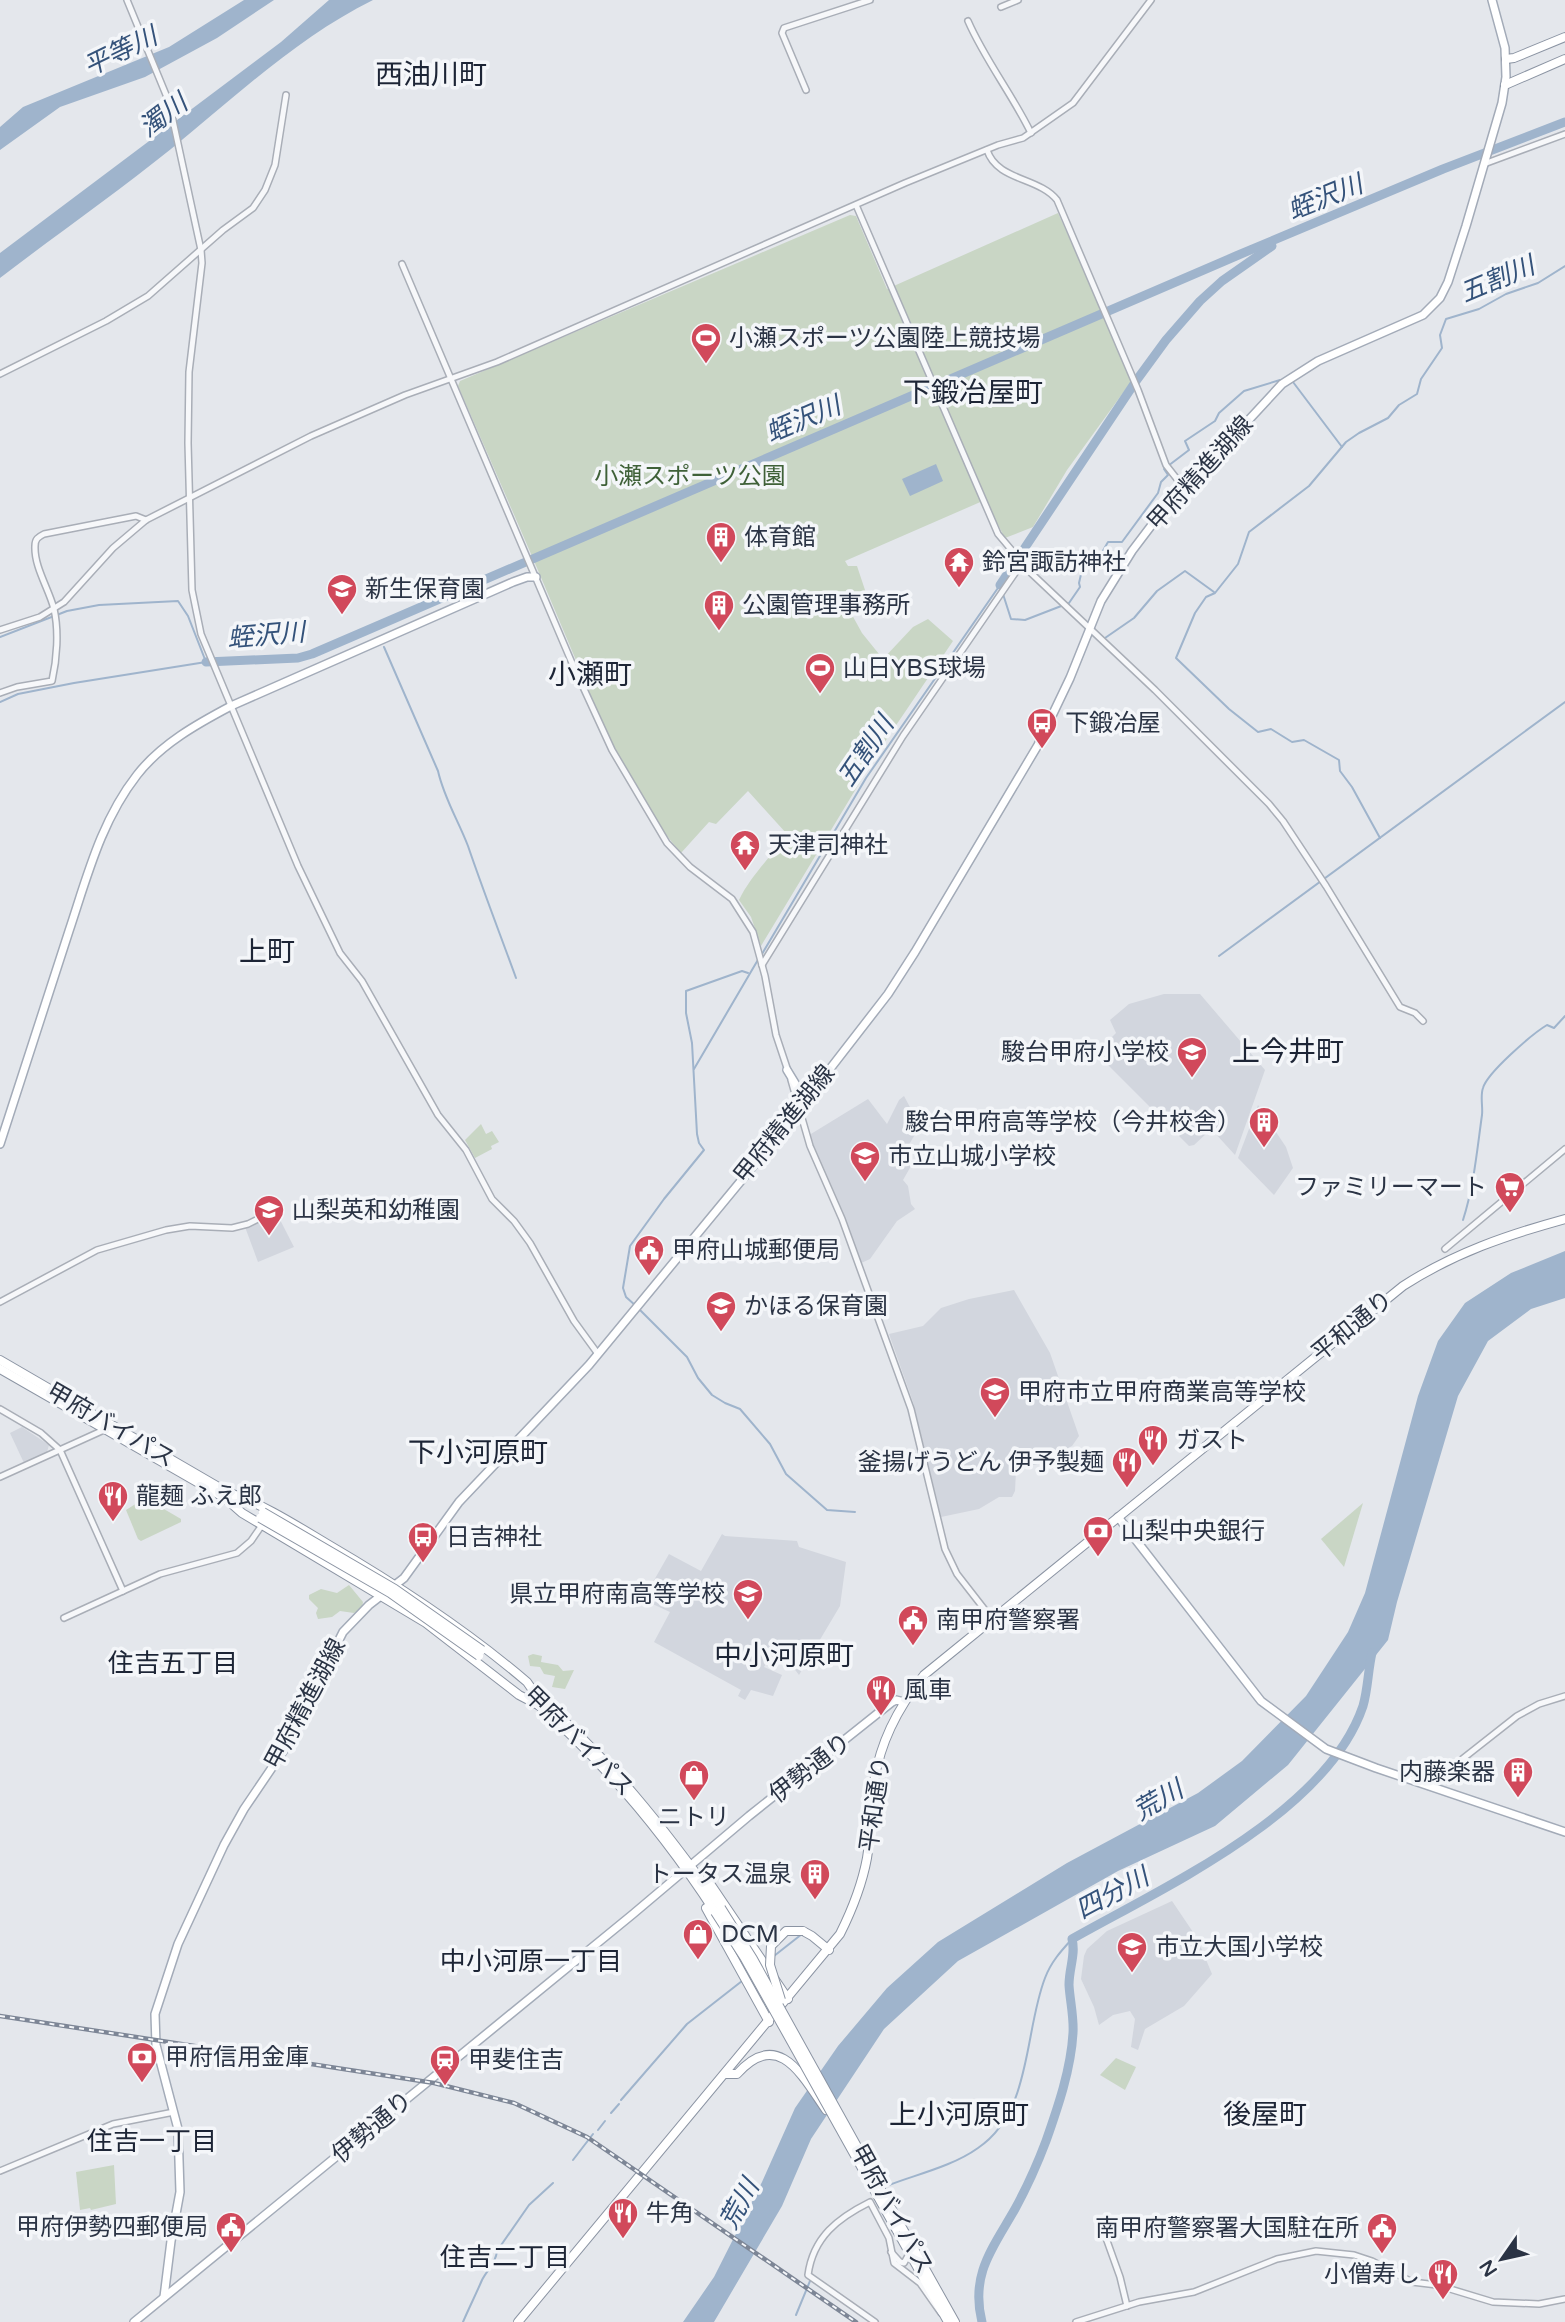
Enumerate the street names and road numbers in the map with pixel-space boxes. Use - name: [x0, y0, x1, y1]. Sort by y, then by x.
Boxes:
- street label: 甲府精進湖線: [1141, 410, 1259, 537]
- street label: 甲府精進湖線: [728, 1059, 841, 1189]
- street label: 平和通り: [1306, 1285, 1399, 1368]
- street label: 甲府バイパス: [41, 1377, 180, 1474]
- street label: 甲府精進湖線: [259, 1634, 352, 1775]
- street label: 甲府バイパス: [518, 1680, 640, 1802]
- street label: 伊勢通り: [764, 1727, 857, 1809]
- street label: 平和通り: [854, 1755, 897, 1854]
- street label: 伊勢通り: [326, 2085, 418, 2169]
- street label: 甲府バイパス: [844, 2139, 939, 2279]

